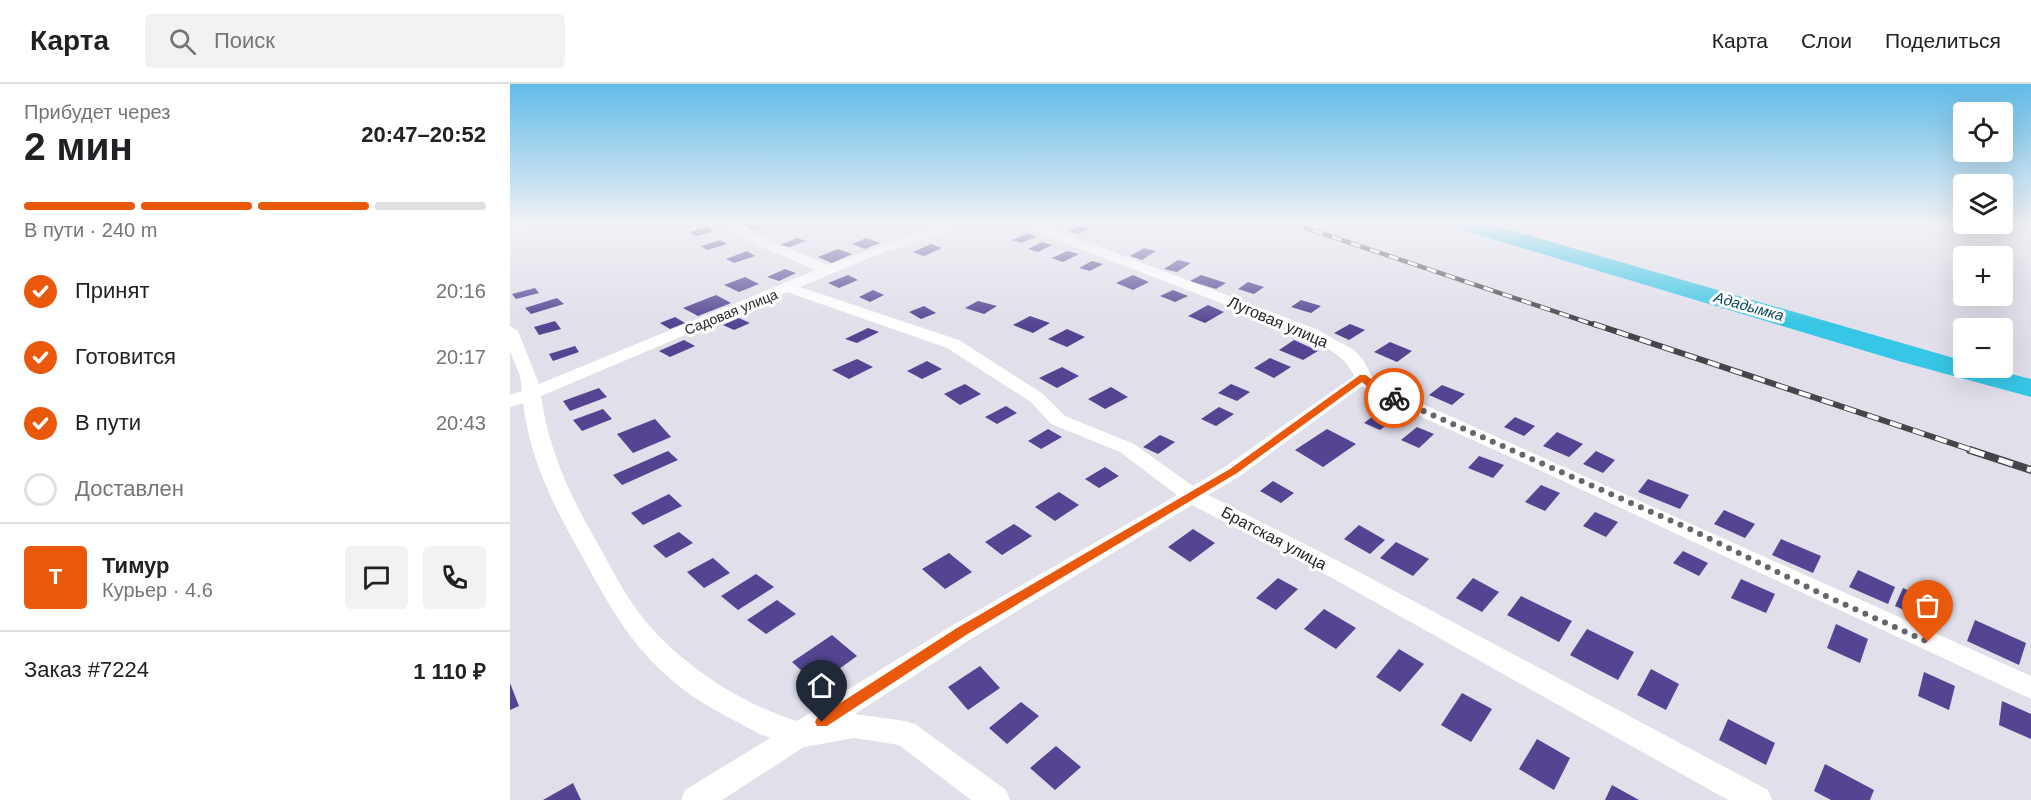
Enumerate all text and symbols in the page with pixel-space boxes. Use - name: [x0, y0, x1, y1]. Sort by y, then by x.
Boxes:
- search box: [145, 14, 565, 68]
- text: Карта: [30, 25, 109, 56]
- icon: search: [166, 25, 199, 58]
- text: Поиск: [214, 28, 275, 53]
- text: Карта: [1712, 29, 1768, 52]
- text: Слои: [1801, 29, 1852, 52]
- text: Поделиться: [1885, 29, 2001, 52]
- text: Прибудет через: [24, 101, 170, 123]
- map controls: [1953, 102, 2013, 378]
- button: locate: [1953, 102, 2013, 162]
- text: 20:47–20:52: [361, 122, 486, 147]
- text: 2 мин: [24, 125, 133, 168]
- button: layers: [1953, 174, 2013, 234]
- text: В пути · 240 m: [24, 219, 157, 241]
- button: +: [1953, 246, 2013, 306]
- icon: check: [24, 275, 57, 308]
- text: Принят: [75, 278, 149, 303]
- text: 20:16: [436, 280, 486, 302]
- street label: Садовая улица: [682, 286, 780, 338]
- water label: Ададымка: [1711, 288, 1786, 324]
- street label: Луговая улица: [1225, 293, 1331, 351]
- button: −: [1953, 318, 2013, 378]
- icon: check: [24, 341, 57, 374]
- text: Готовится: [75, 344, 176, 369]
- text: 20:17: [436, 346, 486, 368]
- courier: [1364, 368, 1424, 428]
- icon: bike: [1378, 382, 1411, 415]
- icon: check: [24, 407, 57, 440]
- text: В пути: [75, 410, 141, 435]
- text: 20:43: [436, 412, 486, 434]
- text: Доставлен: [75, 476, 184, 501]
- street label: Братская улица: [1219, 503, 1329, 573]
- button: chat: [345, 546, 408, 609]
- button: phone: [423, 546, 486, 609]
- text: Тимур: [102, 553, 170, 578]
- text: Т: [49, 564, 62, 589]
- text: Курьер · 4.6: [102, 579, 213, 601]
- pin: [1902, 580, 1953, 642]
- icon: bag: [1911, 589, 1944, 622]
- text: Заказ #7224: [24, 657, 149, 682]
- text: 1 110 ₽: [413, 659, 486, 684]
- pin: [796, 660, 847, 722]
- icon: home: [805, 669, 838, 702]

